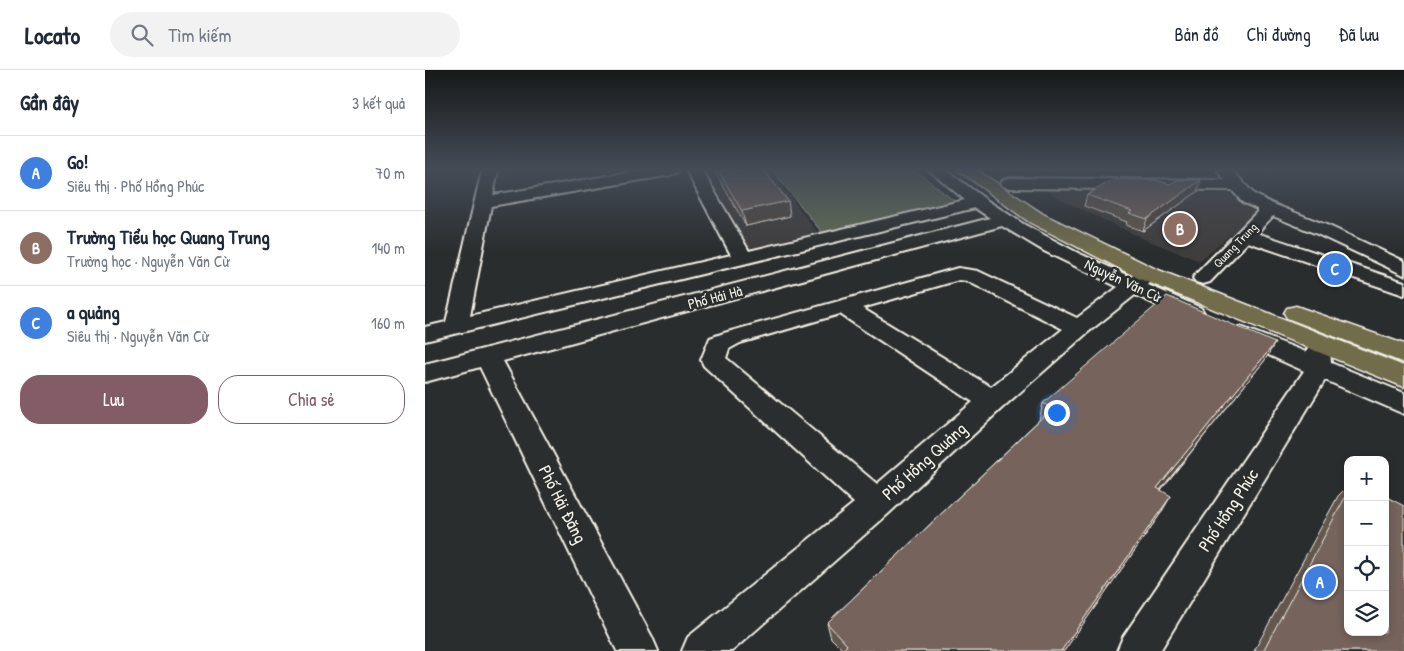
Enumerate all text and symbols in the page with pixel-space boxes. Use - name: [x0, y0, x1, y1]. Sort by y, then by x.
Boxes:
- search box: [110, 12, 460, 57]
- text: Locato: [25, 19, 80, 51]
- icon: search: [128, 21, 156, 49]
- text: Tìm kiếm: [168, 22, 231, 48]
- text: Bản đồ: [1175, 22, 1218, 47]
- text: Chỉ đường: [1246, 22, 1311, 47]
- text: Đã lưu: [1339, 22, 1379, 47]
- text: Gần đây: [20, 88, 79, 117]
- text: 3 kết quả: [352, 92, 405, 114]
- text: Go!: [67, 149, 88, 175]
- text: A: [32, 162, 40, 184]
- text: 70 m: [375, 162, 405, 184]
- text: Siêu thị · Phố Hồng Phúc: [67, 175, 204, 197]
- pin: B: [1164, 210, 1196, 248]
- street label: Quang Trung: [1209, 219, 1261, 271]
- text: Trường Tiểu học Quang Trung: [67, 224, 270, 250]
- text: B: [32, 237, 40, 259]
- text: 140 m: [371, 237, 405, 259]
- text: Trường học · Nguyễn Văn Cừ: [67, 250, 229, 272]
- pin: C: [1319, 250, 1351, 288]
- street label: Nguyễn Văn Cừ: [1081, 253, 1166, 308]
- street label: Phố Hải Hà: [685, 280, 745, 314]
- text: a quảng: [67, 299, 120, 325]
- text: C: [32, 312, 40, 334]
- text: 160 m: [371, 312, 405, 334]
- text: Siêu thị · Nguyễn Văn Cừ: [67, 325, 208, 347]
- button: Lưu: [20, 375, 208, 424]
- button: Chia sẻ: [218, 375, 405, 424]
- your location: [1044, 400, 1070, 426]
- street label: Phố Hồng Quảng: [876, 416, 972, 506]
- map controls: [1344, 456, 1389, 636]
- button: +: [1344, 456, 1389, 501]
- street label: Phố Hải Đăng: [533, 461, 593, 547]
- street label: Phố Hồng Phúc: [1192, 464, 1264, 556]
- button: −: [1344, 501, 1389, 546]
- button: locate: [1344, 546, 1389, 591]
- pin: A: [1304, 563, 1336, 601]
- button: layers: [1344, 591, 1389, 636]

